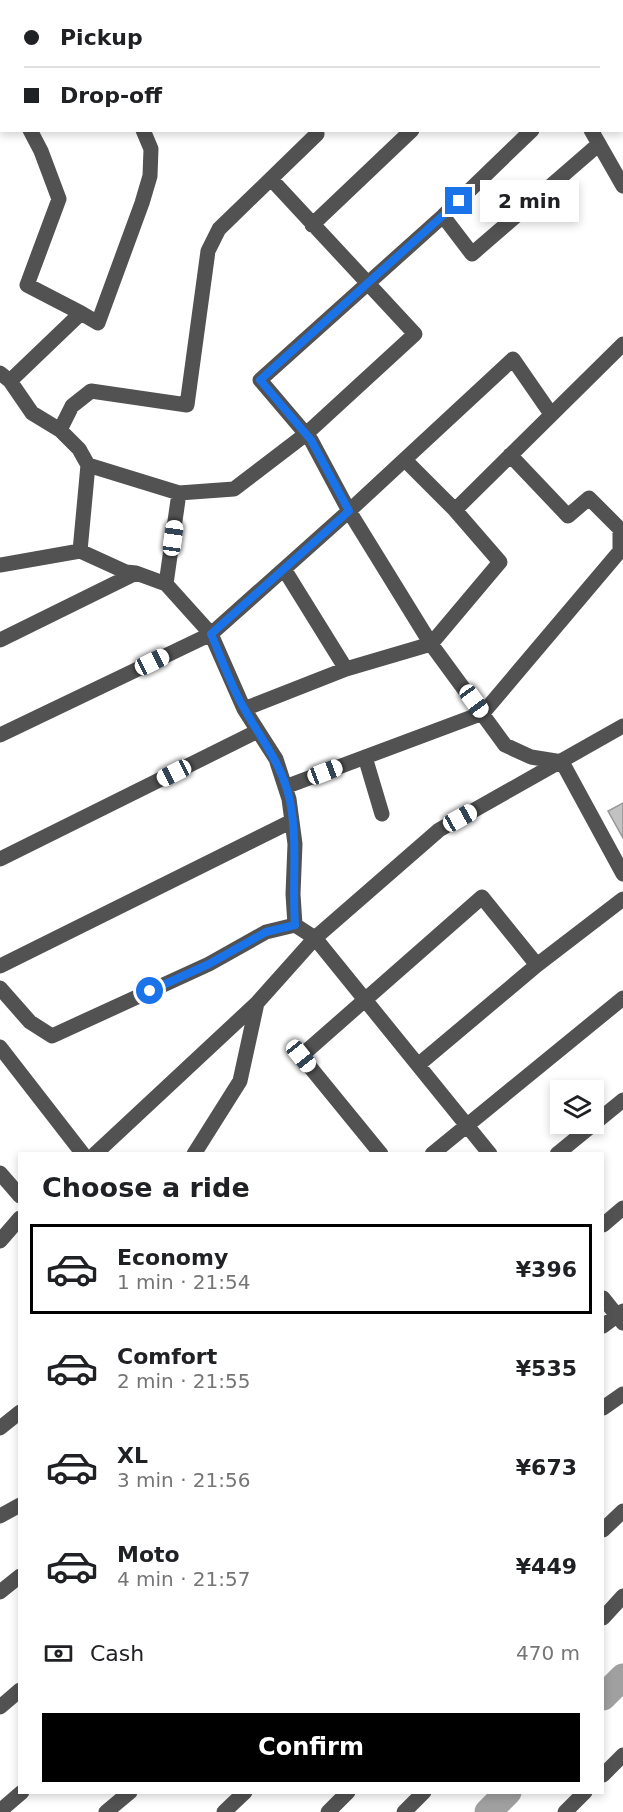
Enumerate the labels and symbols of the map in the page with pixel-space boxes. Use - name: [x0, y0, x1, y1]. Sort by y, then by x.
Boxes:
- callout: 2 min: [480, 180, 579, 222]
- route end: [445, 187, 472, 214]
- car: [162, 519, 184, 557]
- car: [132, 646, 172, 678]
- car: [456, 681, 492, 721]
- car: [154, 757, 194, 789]
- car: [305, 757, 345, 787]
- car: [440, 801, 480, 835]
- route start: [136, 977, 163, 1004]
- car: [283, 1036, 319, 1076]

